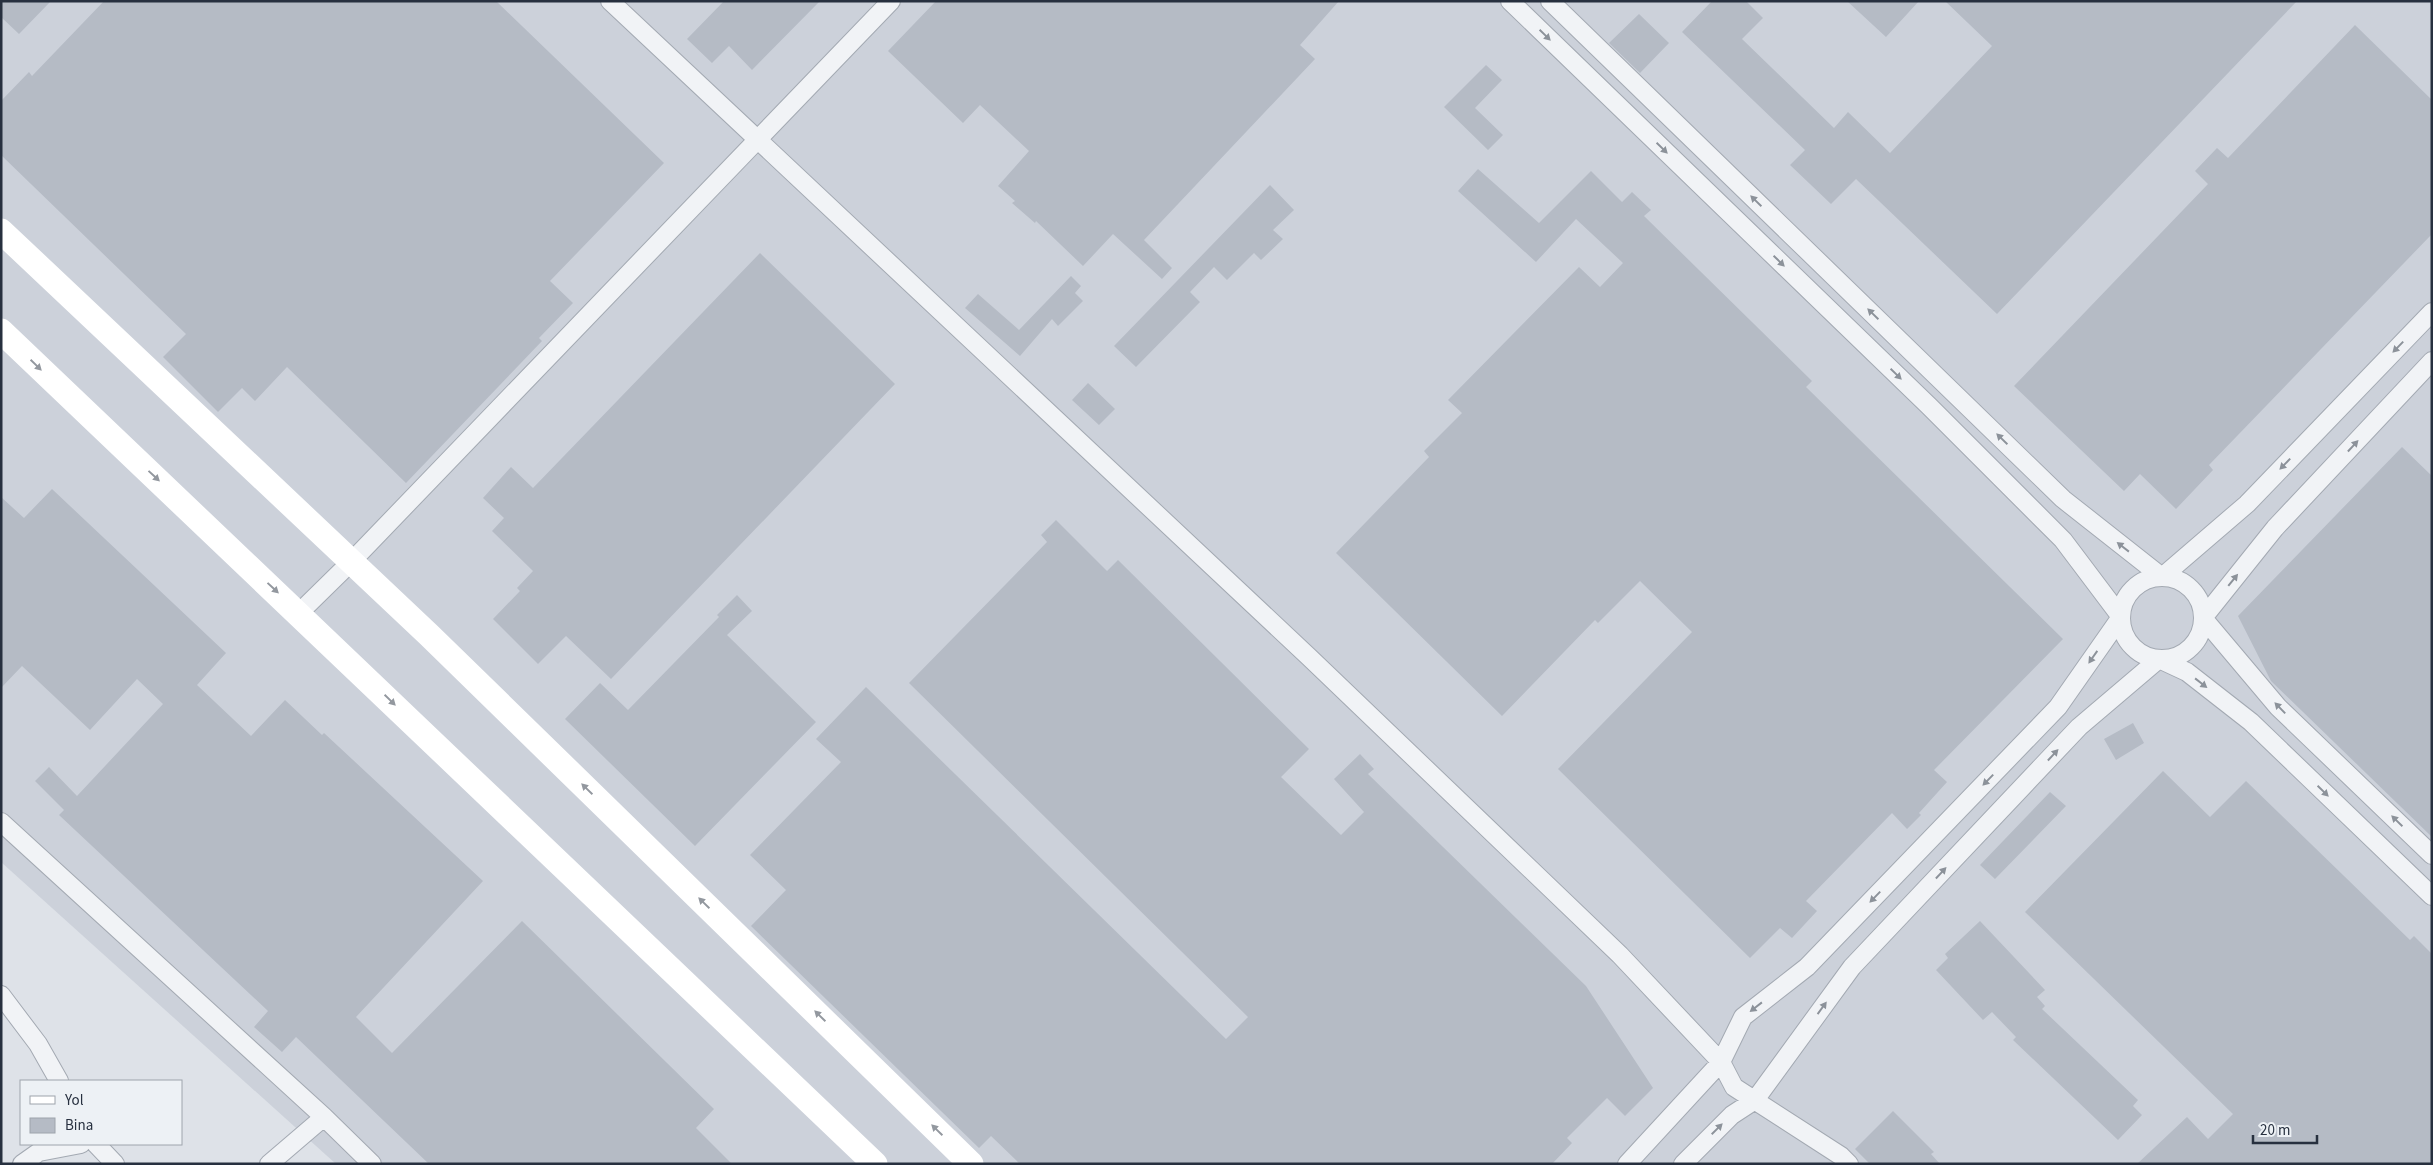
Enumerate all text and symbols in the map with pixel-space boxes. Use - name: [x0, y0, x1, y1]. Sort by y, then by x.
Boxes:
- one-way arrow: [1539, 29, 1551, 41]
- one-way arrow: [1656, 142, 1668, 154]
- one-way arrow: [1750, 195, 1762, 207]
- one-way arrow: [1773, 255, 1785, 267]
- one-way arrow: [1867, 308, 1879, 320]
- one-way arrow: [2392, 340, 2404, 352]
- one-way arrow: [30, 359, 42, 371]
- one-way arrow: [1890, 368, 1902, 380]
- one-way arrow: [1996, 433, 2008, 445]
- one-way arrow: [2347, 439, 2358, 452]
- one-way arrow: [2279, 458, 2291, 470]
- one-way arrow: [148, 470, 160, 482]
- one-way arrow: [2117, 541, 2130, 552]
- one-way arrow: [2228, 574, 2239, 587]
- one-way arrow: [266, 582, 278, 594]
- one-way arrow: [2088, 650, 2098, 664]
- one-way arrow: [2194, 678, 2208, 688]
- one-way arrow: [384, 694, 396, 706]
- one-way arrow: [2274, 703, 2286, 715]
- one-way arrow: [2047, 749, 2059, 761]
- one-way arrow: [1982, 774, 1994, 786]
- one-way arrow: [582, 784, 594, 796]
- one-way arrow: [2316, 785, 2328, 797]
- one-way arrow: [2391, 815, 2403, 827]
- one-way arrow: [1935, 867, 1947, 879]
- one-way arrow: [1869, 890, 1881, 902]
- one-way arrow: [698, 897, 710, 909]
- one-way arrow: [1750, 1001, 1763, 1012]
- one-way arrow: [1817, 1001, 1827, 1014]
- one-way arrow: [814, 1010, 826, 1022]
- legend: [20, 1080, 182, 1145]
- text: Yol: [64, 1090, 84, 1111]
- scale bar: [2253, 1112, 2317, 1144]
- text: Bina: [65, 1115, 93, 1136]
- text: 20 m: [2260, 1120, 2290, 1141]
- one-way arrow: [1711, 1123, 1723, 1135]
- one-way arrow: [931, 1124, 943, 1136]

